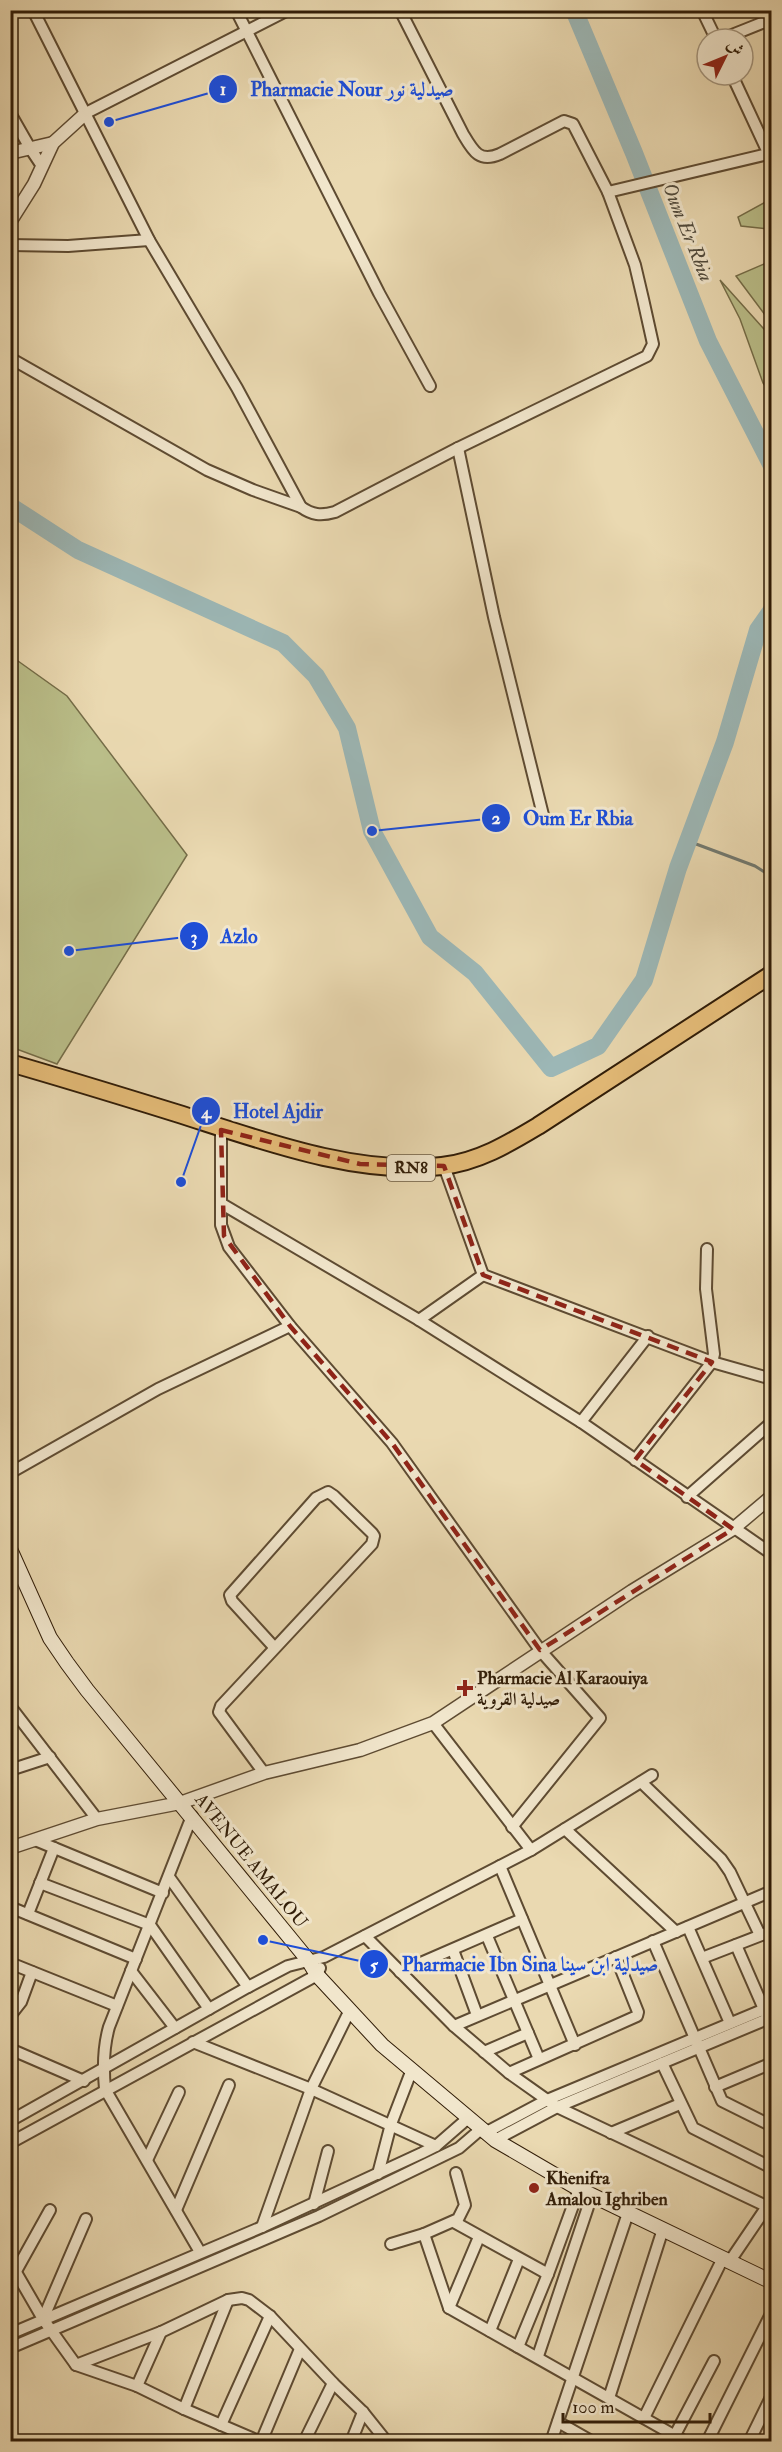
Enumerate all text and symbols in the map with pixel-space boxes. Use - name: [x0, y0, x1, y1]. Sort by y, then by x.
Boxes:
- north arrow: [695, 27, 755, 87]
- text: ش: [723, 35, 748, 60]
- callout: Pharmacie Nour صيدلية نور: [208, 70, 466, 108]
- text: Pharmacie Nour صيدلية نور: [250, 77, 454, 102]
- text: 1: [220, 78, 226, 101]
- water label: Oum Er Rbia: [657, 179, 719, 285]
- callout: Oum Er Rbia: [481, 799, 645, 837]
- text: Oum Er Rbia: [523, 806, 634, 831]
- text: 2: [491, 807, 501, 830]
- callout: Azlo: [179, 917, 270, 955]
- text: Azlo: [219, 924, 258, 949]
- text: 3: [191, 926, 198, 949]
- callout: Hotel Ajdir: [191, 1092, 335, 1130]
- text: Hotel Ajdir: [233, 1099, 323, 1124]
- text: 4: [200, 1101, 212, 1124]
- road number: RN8: [387, 1155, 435, 1181]
- place label: Pharmacie Al Karaouiya صيدلية القروية: [477, 1667, 648, 1711]
- marker: Pharmacie Al Karaouiya صيدلية القروية: [458, 1681, 472, 1695]
- street label: AVENUE AMALOU: [189, 1788, 312, 1933]
- callout: Pharmacie Ibn Sina صيدلية ابن سينا: [359, 1945, 670, 1983]
- text: Pharmacie Ibn Sina صيدلية ابن سينا: [402, 1952, 658, 1977]
- text: 5: [370, 1954, 379, 1977]
- place label: Khenifra Amalou Ighriben: [545, 2167, 668, 2211]
- marker: Khenifra Amalou Ighriben: [527, 2181, 541, 2195]
- scale bar: [563, 2386, 710, 2424]
- text: 100 m: [572, 2396, 615, 2419]

